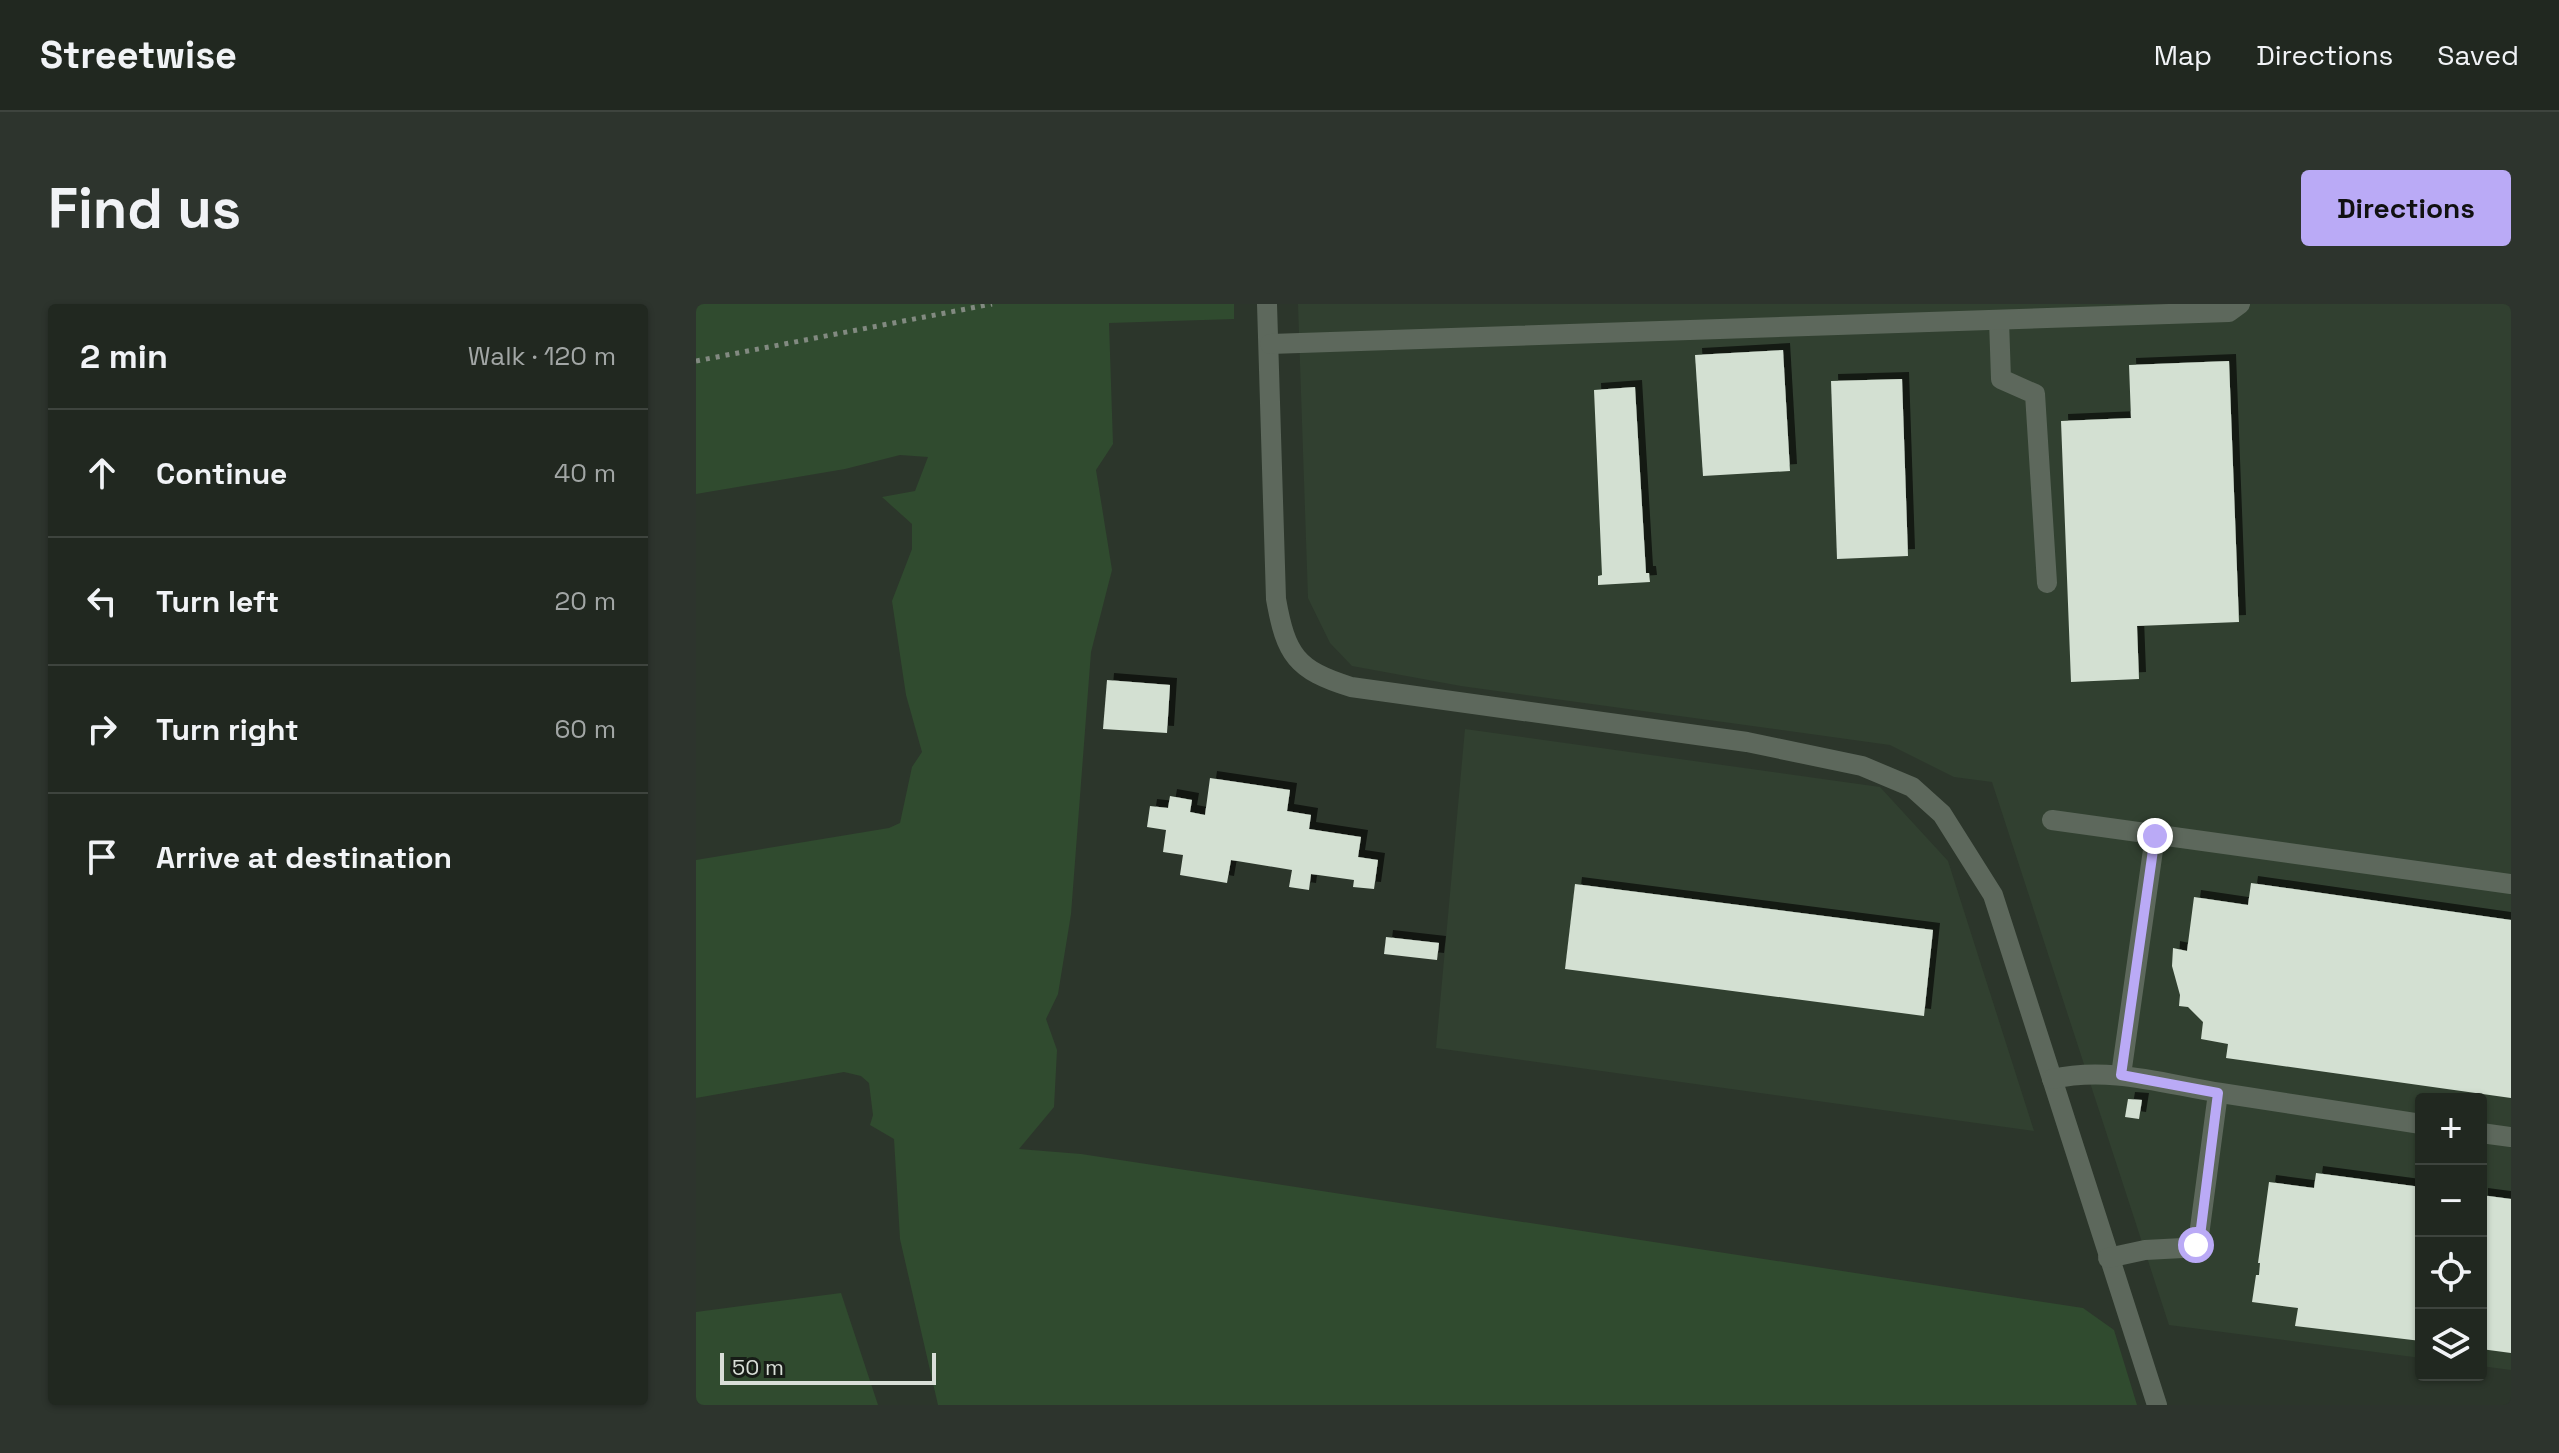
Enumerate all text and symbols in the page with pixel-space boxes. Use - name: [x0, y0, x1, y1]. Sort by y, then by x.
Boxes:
- text: Streetwise: [40, 31, 237, 79]
- text: Map: [2154, 37, 2212, 73]
- text: Directions: [2256, 37, 2393, 73]
- text: Saved: [2437, 37, 2519, 73]
- button: Directions: [2301, 170, 2511, 246]
- text: Find us: [48, 173, 241, 244]
- text: 2 min: [80, 335, 168, 378]
- text: Walk · 120 m: [468, 339, 616, 373]
- icon: ahead: [80, 451, 124, 495]
- text: Continue: [156, 454, 287, 493]
- text: 40 m: [554, 456, 616, 490]
- icon: left: [80, 579, 124, 623]
- text: Turn left: [156, 582, 279, 621]
- text: 20 m: [555, 584, 616, 618]
- icon: right: [80, 707, 124, 751]
- text: Turn right: [156, 710, 299, 749]
- text: 60 m: [554, 712, 616, 746]
- route end: [2137, 818, 2173, 854]
- icon: arrive: [80, 835, 124, 879]
- text: Arrive at destination: [156, 838, 452, 877]
- map controls: [2415, 1093, 2487, 1381]
- button: +: [2415, 1093, 2487, 1165]
- button: −: [2415, 1165, 2487, 1237]
- route start: [2178, 1227, 2214, 1263]
- button: locate: [2415, 1237, 2487, 1309]
- button: layers: [2415, 1309, 2487, 1381]
- scale bar: [720, 1349, 936, 1385]
- text: 50 m: [732, 1353, 784, 1381]

